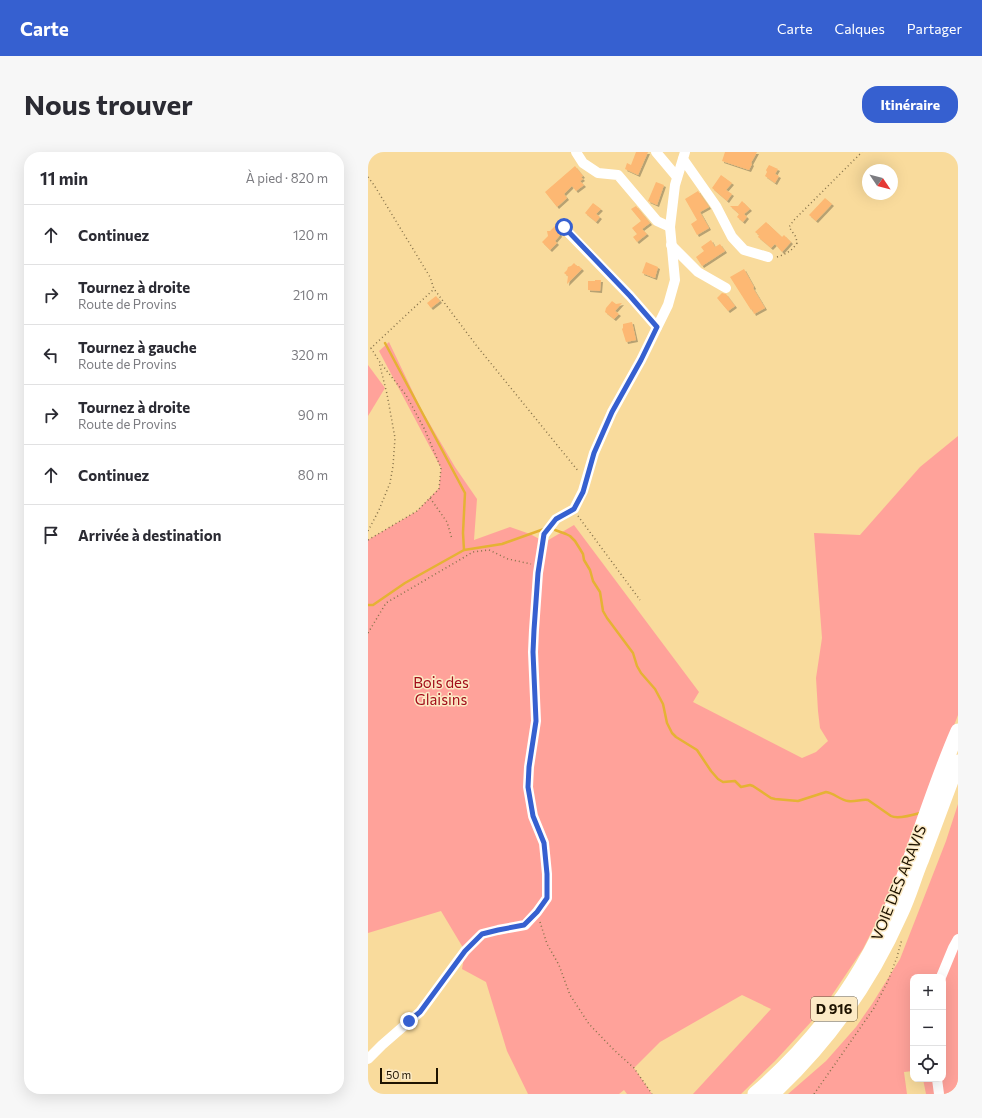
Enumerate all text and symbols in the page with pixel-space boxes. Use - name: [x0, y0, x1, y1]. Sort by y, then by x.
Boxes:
- text: Carte: [20, 17, 69, 40]
- text: Carte: [777, 20, 813, 37]
- text: Calques: [835, 20, 885, 37]
- text: Partager: [907, 20, 962, 37]
- button: Itinéraire: [862, 86, 958, 123]
- text: Nous trouver: [24, 87, 193, 121]
- north arrow: [862, 164, 898, 200]
- text: 11 min: [40, 168, 88, 189]
- text: À pied · 820 m: [246, 170, 328, 186]
- route start: [555, 218, 573, 236]
- icon: ahead: [40, 224, 62, 246]
- text: Continuez: [78, 226, 149, 244]
- text: 120 m: [293, 227, 328, 243]
- text: Tournez à droite: [78, 278, 190, 296]
- icon: right: [40, 284, 62, 306]
- text: 210 m: [293, 287, 328, 303]
- text: Route de Provins: [78, 296, 177, 312]
- text: Tournez à gauche: [78, 338, 197, 356]
- icon: left: [40, 344, 62, 366]
- text: 320 m: [291, 347, 328, 363]
- text: Route de Provins: [78, 356, 177, 372]
- text: Tournez à droite: [78, 398, 190, 416]
- icon: right: [40, 404, 62, 426]
- text: 90 m: [298, 407, 328, 423]
- text: Route de Provins: [78, 416, 177, 432]
- icon: ahead: [40, 464, 62, 486]
- text: Continuez: [78, 466, 149, 484]
- text: 80 m: [298, 467, 328, 483]
- icon: arrive: [40, 524, 62, 546]
- text: Arrivée à destination: [78, 526, 221, 544]
- park label: Bois des Glaisins: [413, 673, 469, 708]
- street label: VOIE DES ARAVIS: [867, 822, 929, 943]
- map controls: [910, 974, 946, 1082]
- button: +: [910, 974, 946, 1010]
- road number: D 916: [811, 997, 857, 1021]
- button: −: [910, 1010, 946, 1046]
- route end: [400, 1012, 418, 1030]
- button: locate: [910, 1046, 946, 1082]
- scale bar: [380, 1066, 438, 1085]
- text: 50 m: [386, 1068, 411, 1081]

